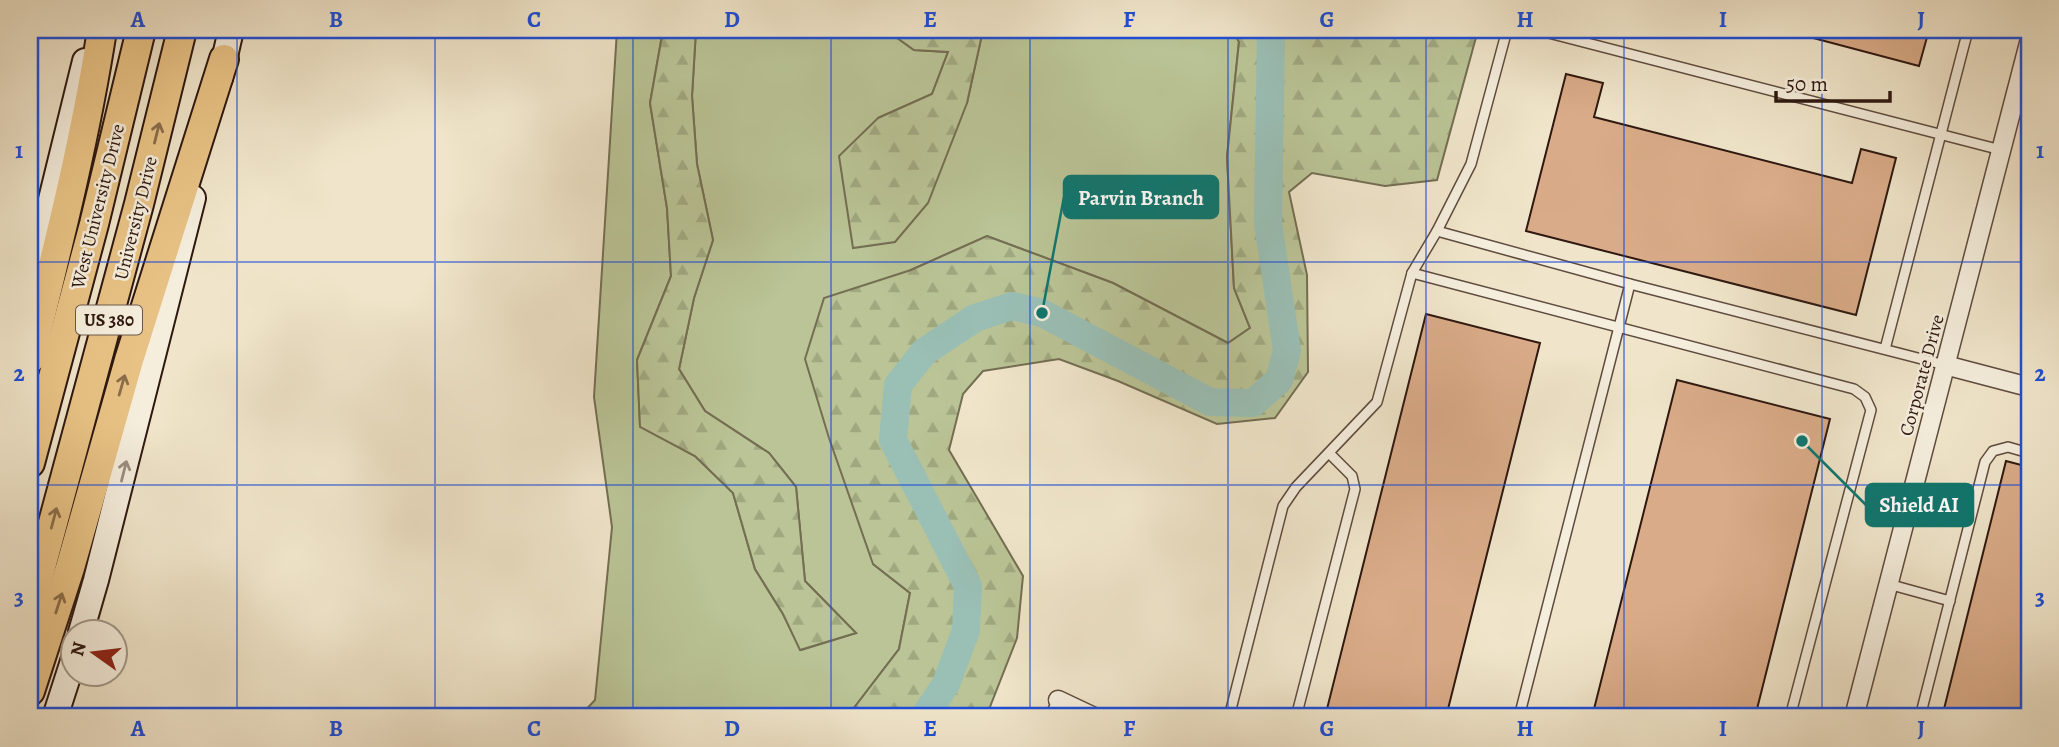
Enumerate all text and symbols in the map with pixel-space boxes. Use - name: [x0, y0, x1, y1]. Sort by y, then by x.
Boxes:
- text: A: [130, 4, 146, 35]
- text: B: [329, 4, 343, 35]
- text: C: [527, 4, 541, 35]
- text: D: [724, 4, 740, 35]
- text: E: [923, 4, 937, 35]
- text: F: [1123, 4, 1136, 35]
- text: G: [1319, 4, 1335, 35]
- text: H: [1516, 4, 1534, 35]
- text: I: [1719, 4, 1727, 35]
- text: J: [1917, 4, 1925, 35]
- scale bar: [1776, 60, 1889, 104]
- text: 50 m: [1786, 70, 1828, 98]
- street label: West University Drive: [65, 121, 131, 292]
- one-way arrow: [151, 122, 164, 145]
- text: 1: [15, 135, 23, 166]
- text: 1: [2036, 135, 2044, 166]
- street label: University Drive: [108, 154, 164, 283]
- callout: Parvin Branch: [1064, 176, 1218, 218]
- text: Parvin Branch: [1078, 184, 1204, 212]
- road number: US 380: [76, 306, 142, 334]
- street label: Corporate Drive: [1893, 312, 1951, 439]
- text: 2: [13, 358, 25, 389]
- text: 2: [2034, 358, 2046, 389]
- one-way arrow: [116, 374, 129, 397]
- one-way arrow: [118, 460, 131, 483]
- callout: Shield AI: [1866, 484, 1973, 526]
- text: Shield AI: [1879, 491, 1959, 519]
- one-way arrow: [49, 507, 62, 529]
- text: 3: [14, 582, 24, 613]
- text: 3: [2035, 582, 2045, 613]
- one-way arrow: [53, 593, 66, 615]
- north arrow: [60, 618, 130, 688]
- text: N: [64, 639, 93, 659]
- text: A: [130, 713, 146, 744]
- text: B: [329, 713, 343, 744]
- text: C: [527, 713, 541, 744]
- text: D: [724, 713, 740, 744]
- text: E: [923, 713, 937, 744]
- text: F: [1123, 713, 1136, 744]
- text: G: [1319, 713, 1335, 744]
- text: H: [1516, 713, 1534, 744]
- text: I: [1719, 713, 1727, 744]
- text: J: [1917, 713, 1925, 744]

